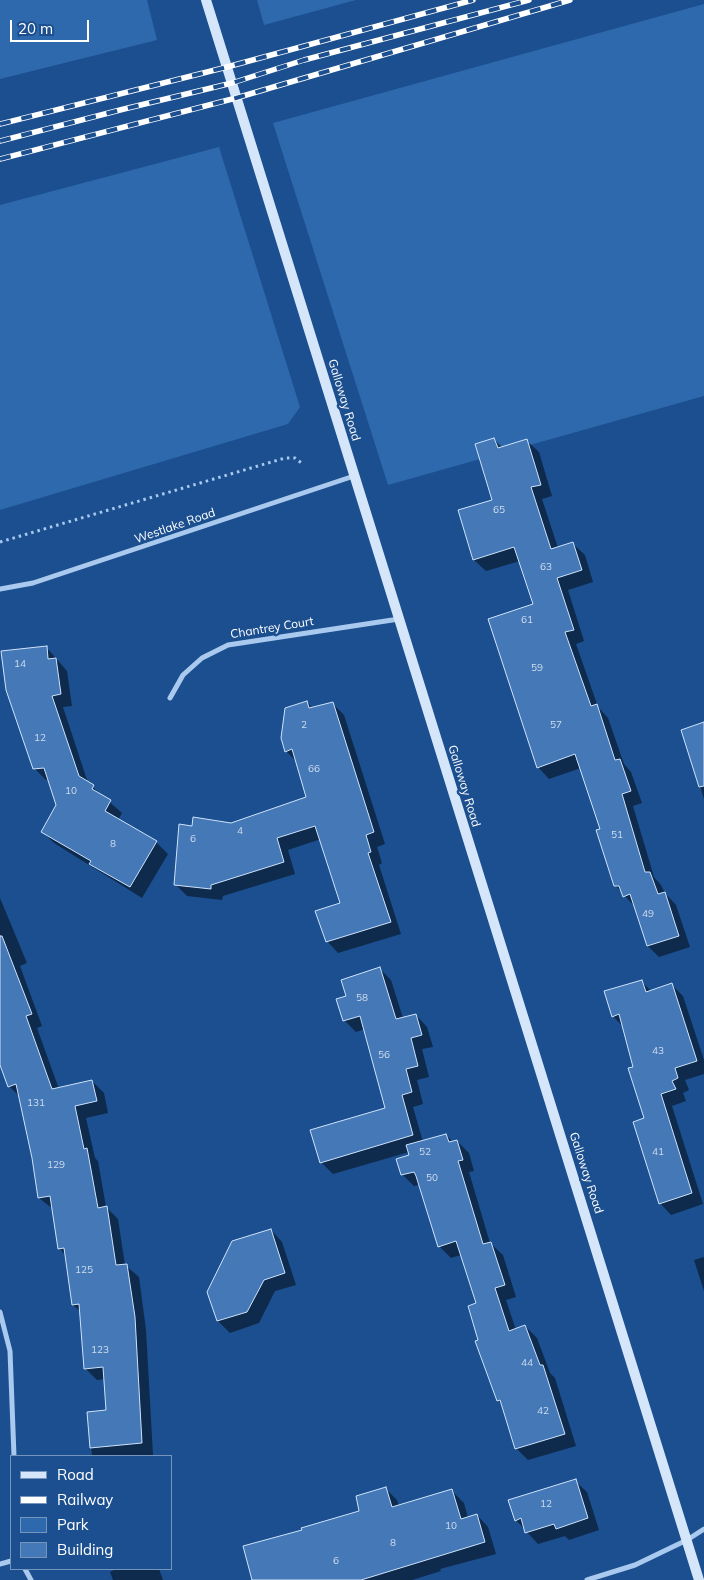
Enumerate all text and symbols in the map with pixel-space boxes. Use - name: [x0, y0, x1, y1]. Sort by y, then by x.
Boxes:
- scale bar: [12, 10, 91, 42]
- text: 20 m: [18, 19, 53, 38]
- street label: Galloway Road: [325, 357, 363, 443]
- house number: 65: [493, 504, 505, 516]
- street label: Westlake Road: [133, 505, 217, 547]
- house number: 63: [540, 561, 552, 573]
- street label: Chantrey Court: [229, 614, 315, 642]
- house number: 61: [521, 614, 533, 626]
- house number: 14: [14, 658, 26, 670]
- house number: 59: [531, 662, 543, 674]
- house number: 2: [301, 719, 307, 731]
- house number: 57: [550, 719, 562, 731]
- house number: 12: [34, 732, 46, 744]
- street label: Galloway Road: [445, 743, 483, 829]
- house number: 66: [308, 763, 320, 775]
- house number: 10: [65, 785, 77, 797]
- house number: 4: [237, 825, 243, 837]
- house number: 51: [611, 829, 623, 841]
- house number: 6: [190, 833, 196, 845]
- house number: 8: [110, 838, 116, 850]
- house number: 49: [642, 908, 654, 920]
- house number: 58: [356, 992, 368, 1004]
- house number: 43: [652, 1045, 664, 1057]
- house number: 56: [378, 1049, 390, 1061]
- house number: 131: [27, 1097, 45, 1109]
- street label: Galloway Road: [566, 1130, 606, 1216]
- house number: 52: [419, 1146, 431, 1158]
- house number: 41: [652, 1146, 664, 1158]
- house number: 129: [47, 1159, 65, 1171]
- house number: 50: [426, 1172, 438, 1184]
- house number: 125: [75, 1264, 93, 1276]
- house number: 123: [91, 1344, 109, 1356]
- house number: 44: [521, 1357, 533, 1369]
- house number: 42: [537, 1405, 549, 1417]
- legend: [10, 1455, 172, 1570]
- text: Road: [57, 1465, 94, 1484]
- text: Railway: [57, 1490, 113, 1509]
- house number: 12: [540, 1498, 552, 1510]
- text: Park: [57, 1515, 89, 1534]
- house number: 10: [445, 1520, 457, 1532]
- house number: 8: [390, 1537, 396, 1549]
- text: Building: [57, 1540, 113, 1559]
- house number: 6: [333, 1555, 339, 1567]

